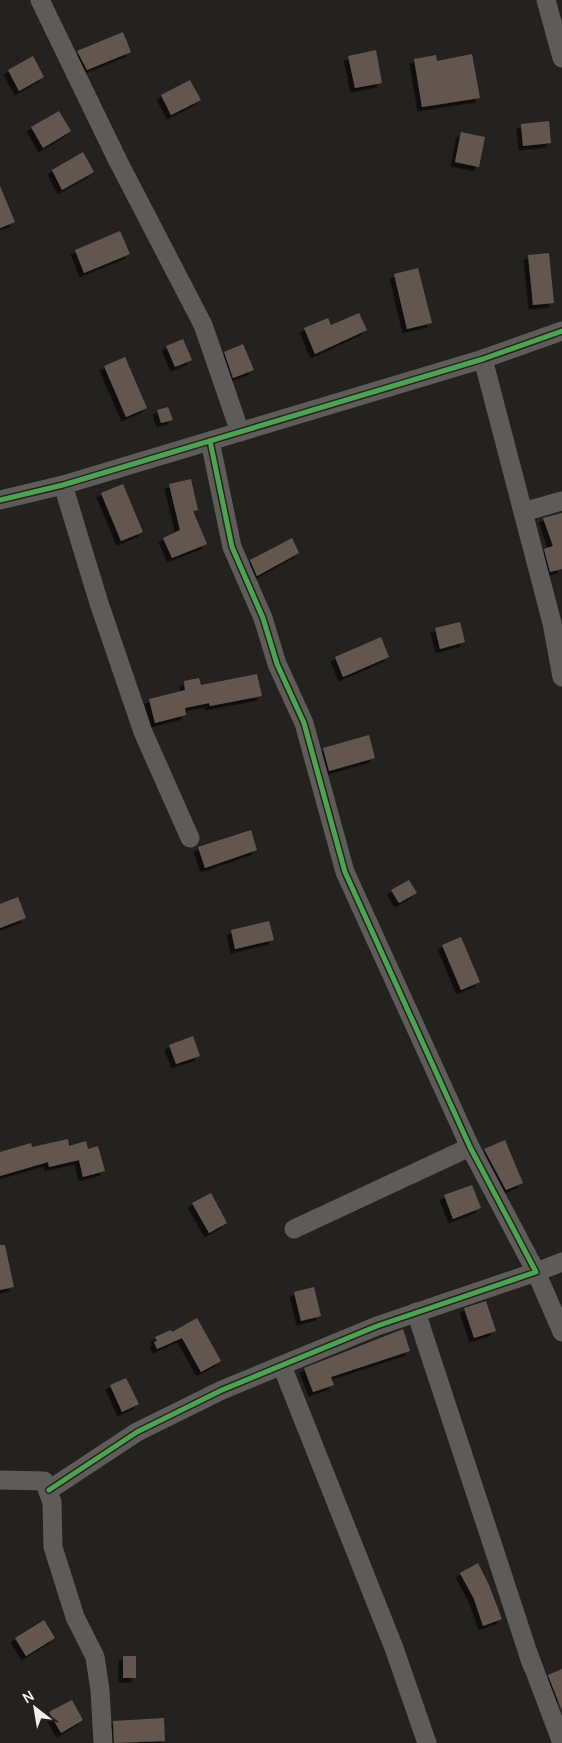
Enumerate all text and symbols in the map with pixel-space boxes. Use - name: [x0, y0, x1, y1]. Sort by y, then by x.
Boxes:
- north arrow: [10, 1683, 60, 1733]
- text: N: [19, 1686, 37, 1707]

